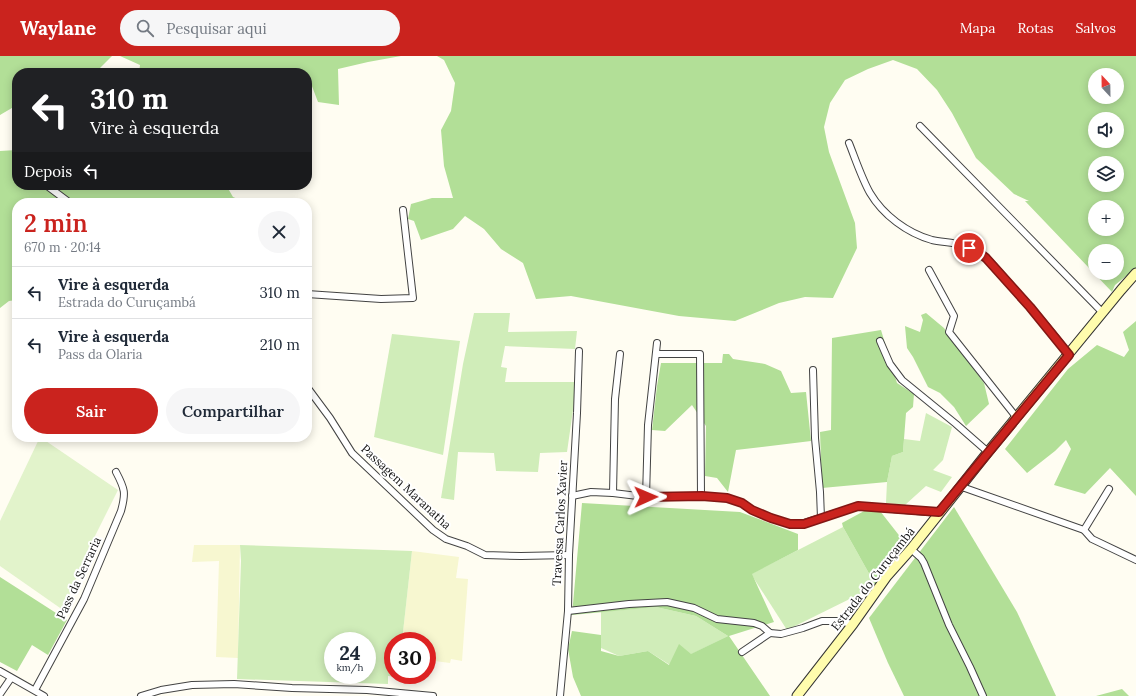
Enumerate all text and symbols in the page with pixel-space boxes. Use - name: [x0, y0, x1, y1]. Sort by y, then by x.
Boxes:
- search box: [120, 10, 400, 46]
- text: Waylane: [20, 16, 96, 40]
- icon: search: [134, 17, 156, 39]
- text: Pesquisar aqui: [166, 19, 267, 38]
- text: Mapa: [960, 19, 995, 37]
- text: Rotas: [1017, 19, 1053, 37]
- text: Salvos: [1075, 19, 1116, 37]
- north arrow: [1088, 68, 1124, 104]
- map controls: [1088, 68, 1124, 280]
- text: 310 m: [90, 81, 168, 117]
- icon: left: [24, 84, 76, 136]
- button: sound: [1088, 112, 1124, 148]
- text: Vire à esquerda: [90, 116, 219, 139]
- button: layers: [1088, 156, 1124, 192]
- icon: left: [80, 160, 102, 182]
- text: Depois: [24, 162, 72, 181]
- button: +: [1088, 200, 1124, 236]
- text: 2 min: [24, 208, 88, 239]
- button: close: [258, 211, 300, 253]
- pin: [952, 231, 986, 265]
- icon: arrive: [958, 237, 980, 259]
- text: 670 m · 20:14: [24, 239, 101, 256]
- button: −: [1088, 244, 1124, 280]
- text: Vire à esquerda: [58, 275, 169, 294]
- icon: left: [24, 282, 46, 304]
- text: 310 m: [260, 283, 300, 302]
- text: Estrada do Curuçambá: [58, 294, 196, 311]
- text: Vire à esquerda: [58, 327, 169, 346]
- icon: left: [24, 334, 46, 356]
- text: 210 m: [260, 335, 300, 354]
- text: Pass da Olaria: [58, 346, 142, 363]
- button: Sair: [24, 388, 158, 434]
- button: Compartilhar: [166, 388, 300, 434]
- street label: Passagem Maranatha: [358, 441, 454, 532]
- street label: Travessa Carlos Xavier: [549, 459, 570, 586]
- position arrow: [625, 476, 667, 518]
- street label: Estrada do Curuçambá: [828, 524, 918, 633]
- street label: Pass da Serraria: [53, 534, 104, 621]
- speed limit sign: 30: [384, 632, 436, 684]
- text: 24: [339, 640, 361, 665]
- text: km/h: [336, 661, 364, 674]

